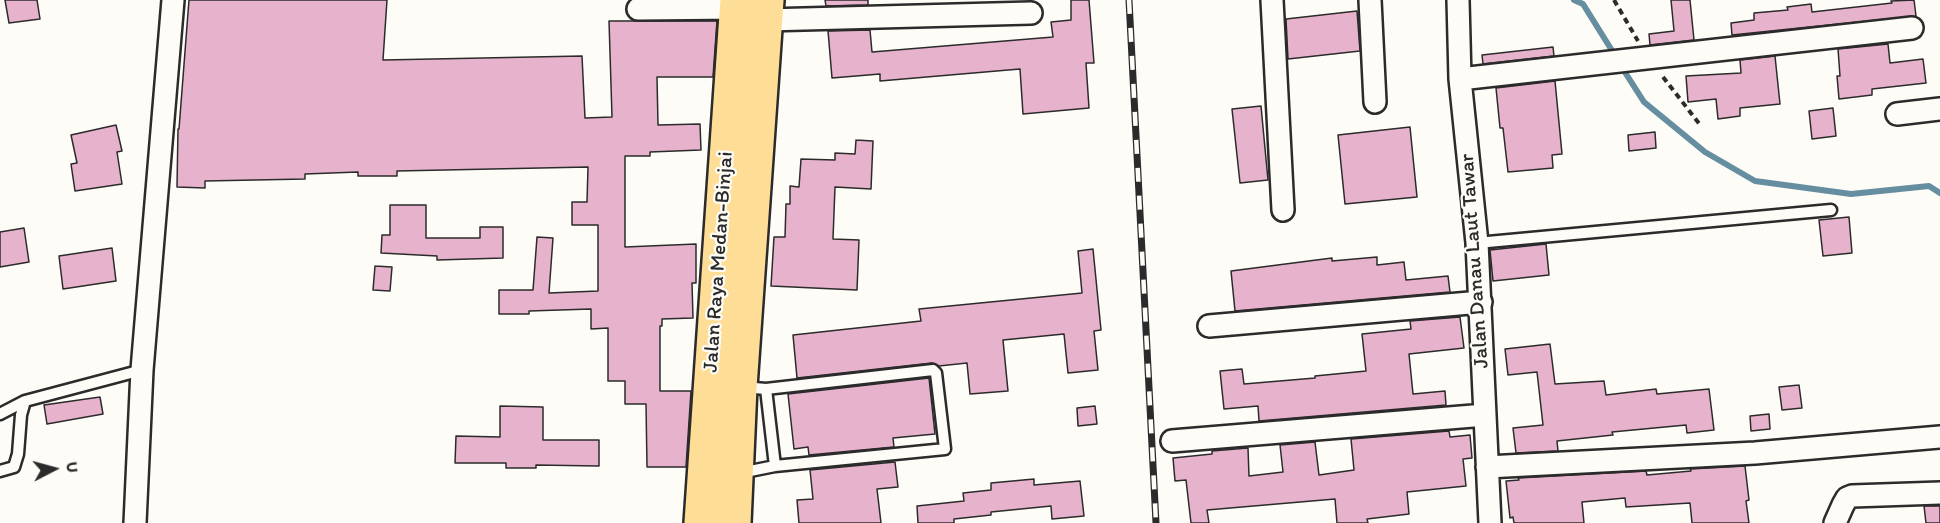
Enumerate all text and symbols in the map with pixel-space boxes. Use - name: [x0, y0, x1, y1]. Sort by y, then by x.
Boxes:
- street label: Jalan Raya Medan-Binjai: [699, 151, 739, 373]
- street label: Jalan Danau Laut Tawar: [1455, 153, 1495, 369]
- north arrow: [24, 439, 84, 499]
- text: U: [62, 461, 82, 473]

